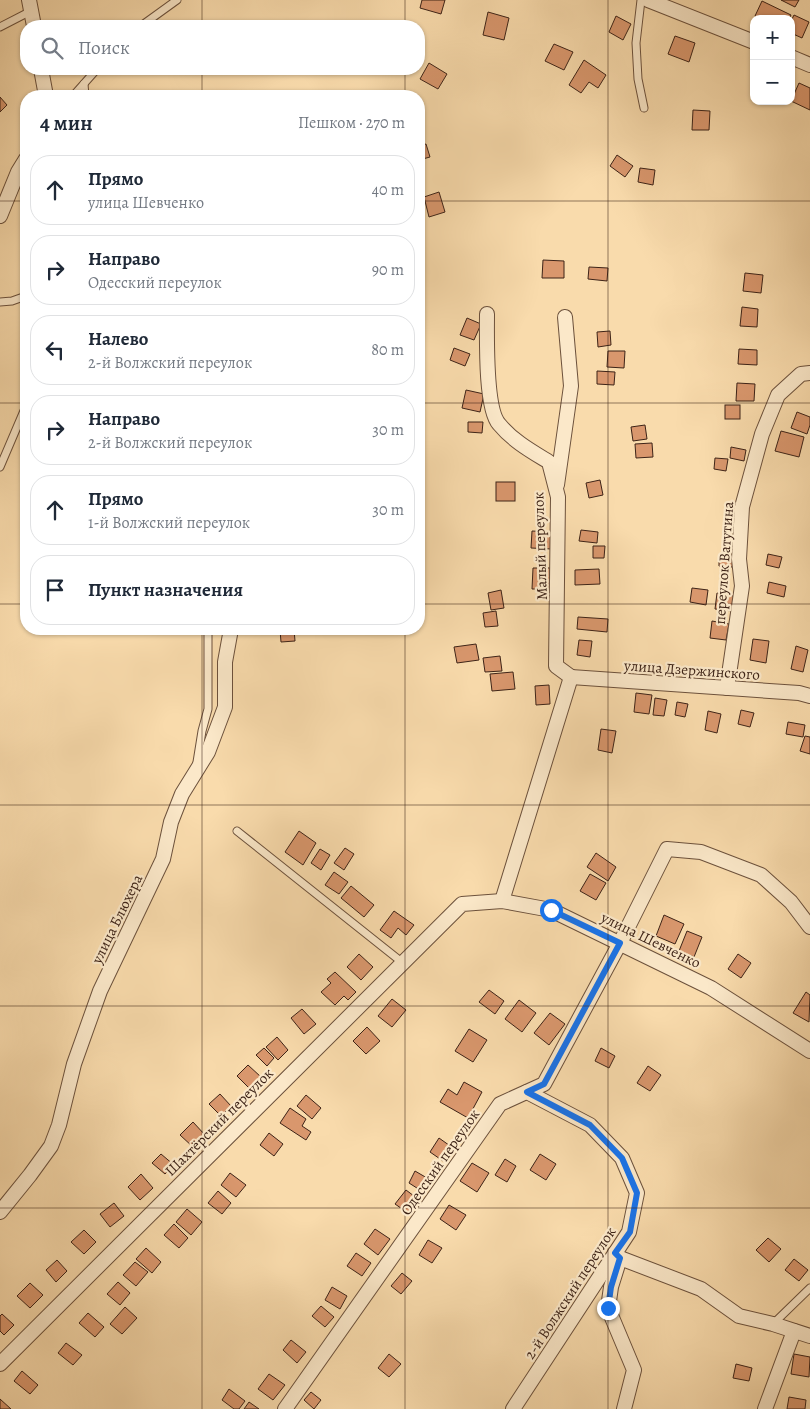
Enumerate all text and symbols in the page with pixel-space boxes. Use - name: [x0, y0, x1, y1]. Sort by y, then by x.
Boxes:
- map controls: [750, 15, 795, 105]
- button: +: [750, 15, 795, 60]
- search box: [20, 20, 425, 75]
- icon: search: [38, 34, 66, 62]
- text: Поиск: [78, 35, 130, 61]
- button: −: [750, 60, 795, 105]
- text: 4 мин: [40, 109, 93, 137]
- text: Пешком · 270 m: [298, 112, 405, 134]
- text: Прямо: [88, 166, 143, 192]
- icon: ahead: [41, 176, 69, 204]
- text: 40 m: [372, 179, 404, 201]
- text: улица Шевченко: [88, 192, 204, 214]
- text: Направо: [88, 246, 160, 272]
- icon: right: [41, 256, 69, 284]
- text: 90 m: [372, 259, 404, 281]
- text: Одесский переулок: [88, 272, 222, 294]
- text: Налево: [88, 326, 148, 352]
- icon: left: [41, 336, 69, 364]
- text: 80 m: [371, 339, 404, 361]
- text: 2-й Волжский переулок: [88, 352, 252, 374]
- text: Направо: [88, 406, 160, 432]
- icon: right: [41, 416, 69, 444]
- text: 30 m: [372, 419, 404, 441]
- text: 2-й Волжский переулок: [88, 432, 252, 454]
- text: Прямо: [88, 486, 143, 512]
- street label: Малый переулок: [528, 491, 552, 601]
- icon: ahead: [41, 496, 69, 524]
- text: 30 m: [372, 499, 404, 521]
- street label: переулок Ватутина: [710, 501, 738, 625]
- text: 1-й Волжский переулок: [88, 512, 250, 534]
- icon: arrive: [41, 576, 69, 604]
- text: Пункт назначения: [88, 577, 243, 603]
- street label: улица Дзержинского: [623, 655, 761, 685]
- street label: улица Блюхера: [86, 871, 147, 968]
- route start: [540, 899, 563, 922]
- street label: улица Шевченко: [597, 907, 704, 973]
- street label: Шахтёрский переулок: [160, 1063, 278, 1181]
- street label: Одесский переулок: [396, 1105, 484, 1219]
- street label: 2-й Волжский переулок: [520, 1223, 620, 1363]
- route end: [597, 1297, 620, 1320]

